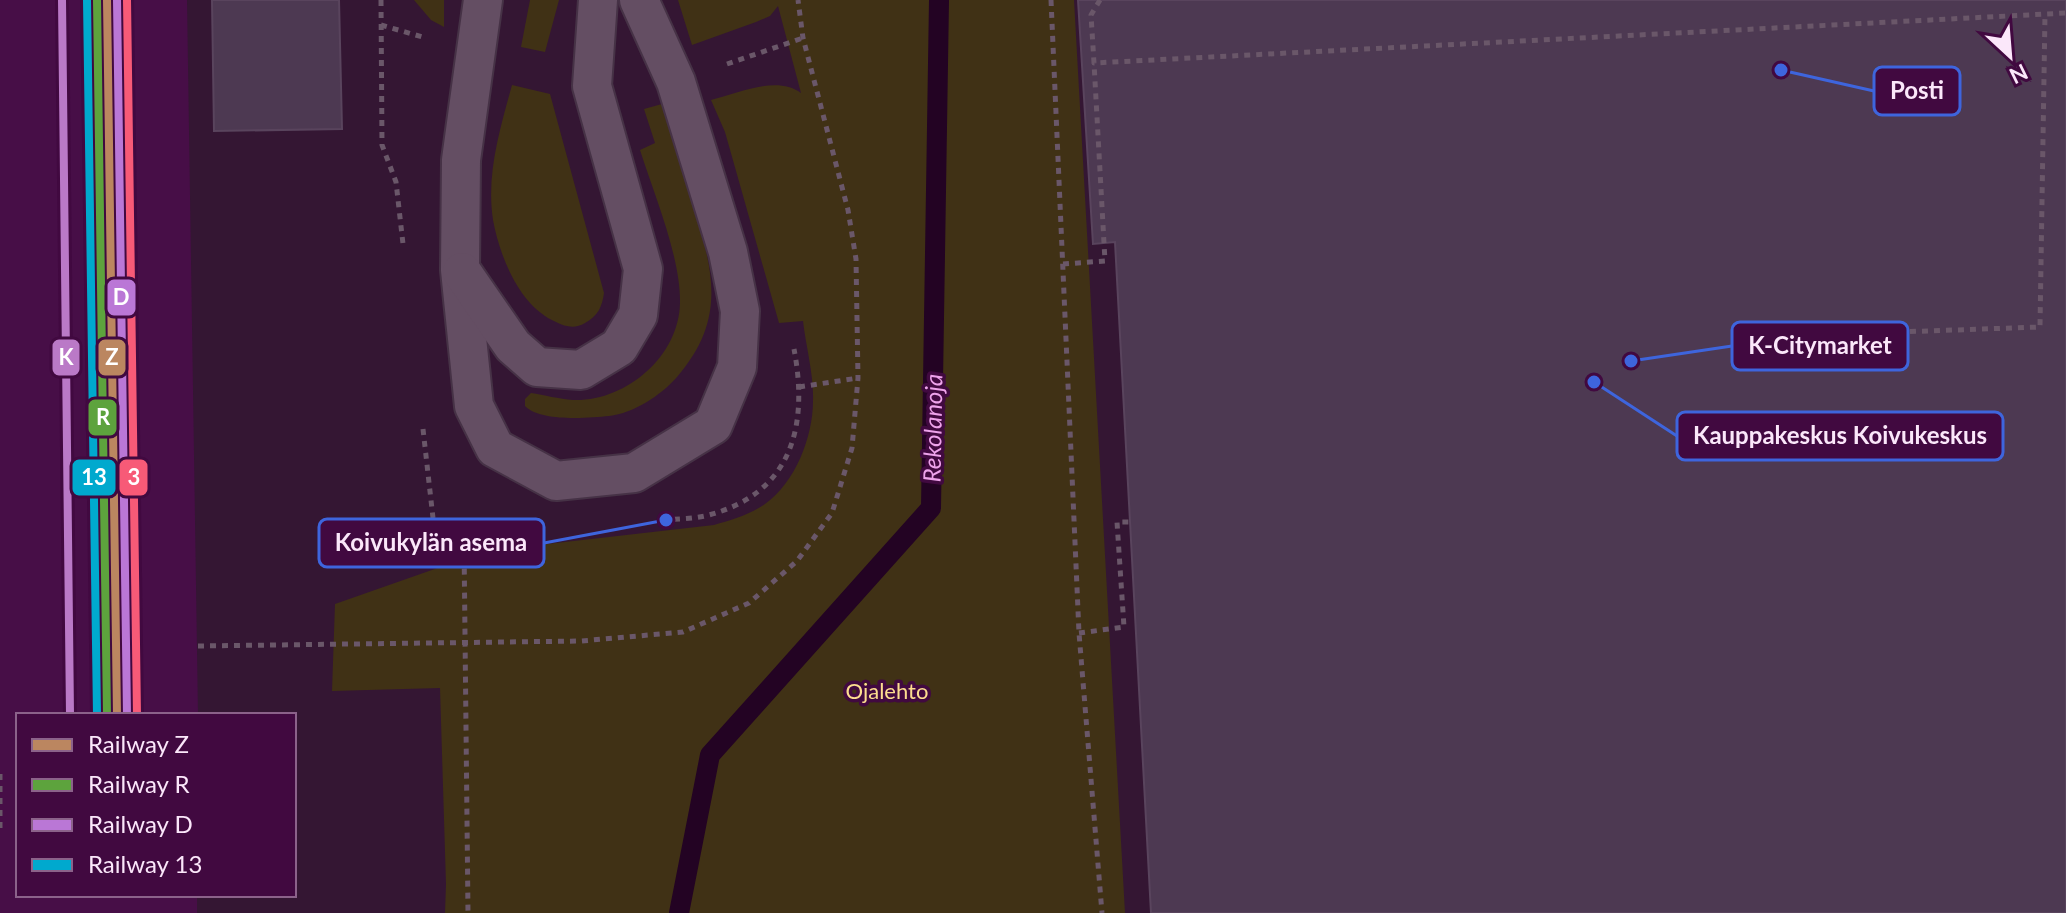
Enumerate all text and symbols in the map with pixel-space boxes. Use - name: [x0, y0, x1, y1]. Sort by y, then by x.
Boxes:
- north arrow: [1970, 16, 2050, 96]
- text: N: [2005, 59, 2033, 90]
- callout: Posti: [1874, 67, 1960, 115]
- text: Posti: [1890, 75, 1944, 104]
- line badge: D: [106, 278, 137, 317]
- text: D: [113, 283, 129, 310]
- callout: K-Citymarket: [1732, 322, 1908, 370]
- text: K-Citymarket: [1748, 330, 1892, 359]
- line badge: K: [51, 338, 81, 377]
- line badge: Z: [97, 338, 127, 377]
- text: K: [58, 343, 74, 370]
- text: Z: [105, 343, 119, 370]
- water label: Rekolanoja: [917, 373, 947, 483]
- line badge: R: [87, 398, 118, 437]
- text: R: [96, 403, 111, 430]
- callout: Kauppakeskus Koivukeskus: [1677, 412, 2003, 460]
- text: Kauppakeskus Koivukeskus: [1693, 420, 1987, 449]
- line badge: 13: [71, 458, 117, 497]
- line badge: 3: [118, 458, 149, 497]
- text: 13: [81, 463, 107, 490]
- text: 3: [128, 463, 140, 490]
- callout: Koivukylän asema: [319, 519, 544, 567]
- text: Koivukylän asema: [335, 527, 527, 556]
- park label: Ojalehto: [846, 677, 928, 704]
- legend: [16, 713, 296, 897]
- text: Railway Z: [88, 729, 189, 758]
- text: Railway R: [88, 769, 190, 798]
- text: Railway D: [88, 809, 193, 838]
- text: Railway 13: [88, 849, 202, 878]

